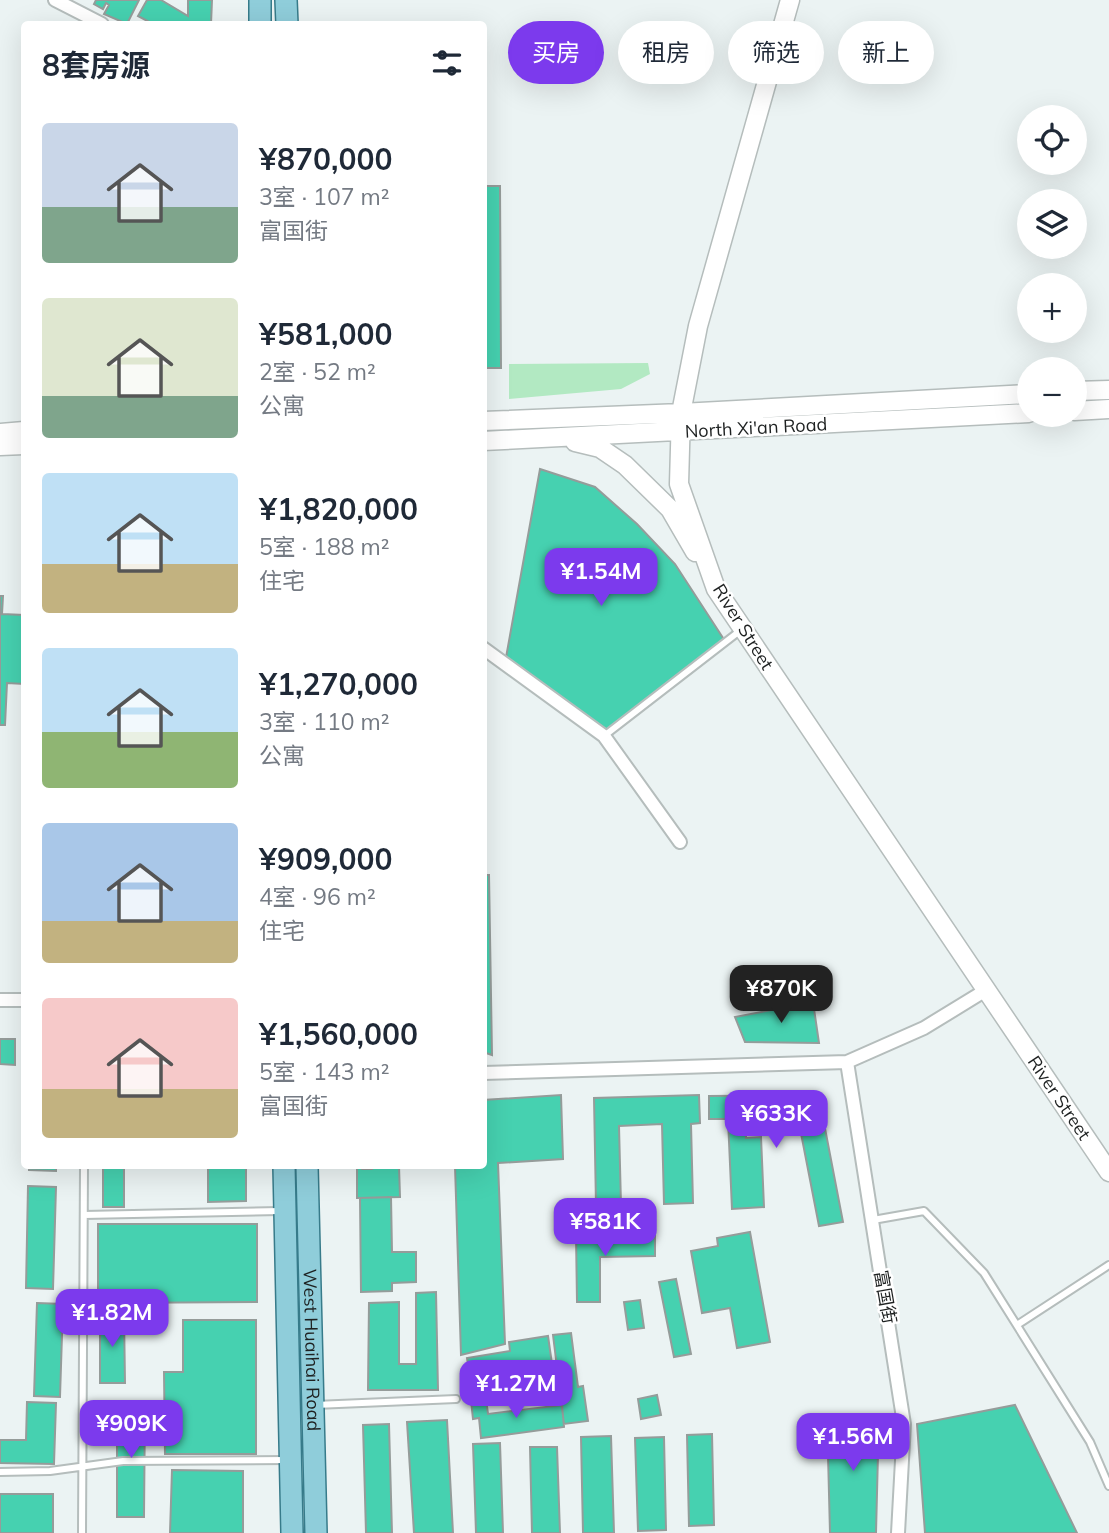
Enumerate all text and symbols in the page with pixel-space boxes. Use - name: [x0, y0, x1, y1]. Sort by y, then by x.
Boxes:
- chip: 买房: [508, 21, 604, 84]
- chip: 租房: [618, 21, 714, 84]
- chip: 筛选: [728, 21, 824, 84]
- chip: 新上: [838, 21, 934, 84]
- icon: filters: [428, 44, 466, 82]
- text: 8套房源: [42, 46, 150, 84]
- map controls: [1017, 105, 1087, 427]
- button: locate: [1017, 105, 1087, 175]
- text: ¥870,000: [259, 140, 392, 178]
- icon: home: [98, 151, 182, 235]
- text: 3室 · 107 m²: [259, 182, 389, 211]
- button: layers: [1017, 189, 1087, 259]
- text: 富国街: [259, 216, 328, 245]
- button: +: [1017, 273, 1087, 343]
- text: ¥581,000: [259, 315, 392, 353]
- icon: home: [98, 326, 182, 410]
- text: 2室 · 52 m²: [259, 357, 376, 386]
- button: −: [1017, 357, 1087, 427]
- text: 公寓: [259, 391, 305, 420]
- street label: North Xi'an Road: [684, 412, 828, 443]
- text: ¥1,820,000: [259, 490, 418, 528]
- icon: home: [98, 501, 182, 585]
- text: 5室 · 188 m²: [259, 532, 389, 561]
- pin: ¥1.54M: [544, 548, 658, 608]
- text: ¥1.54M: [561, 556, 641, 585]
- text: 住宅: [259, 566, 305, 595]
- street label: River Street: [708, 580, 779, 674]
- text: ¥1,270,000: [259, 665, 418, 703]
- icon: home: [98, 676, 182, 760]
- text: 3室 · 110 m²: [259, 707, 389, 736]
- text: 公寓: [259, 741, 305, 770]
- text: ¥909,000: [259, 840, 392, 878]
- icon: home: [98, 851, 182, 935]
- text: 4室 · 96 m²: [259, 882, 376, 911]
- text: 住宅: [259, 916, 305, 945]
- pin: ¥870K: [732, 965, 830, 1025]
- text: ¥870K: [746, 973, 816, 1002]
- text: ¥1,560,000: [259, 1015, 418, 1053]
- icon: home: [98, 1026, 182, 1110]
- street label: River Street: [1023, 1051, 1096, 1144]
- text: 5室 · 143 m²: [259, 1057, 389, 1086]
- pin: ¥633K: [727, 1090, 825, 1150]
- text: 富国街: [259, 1091, 328, 1120]
- text: ¥633K: [741, 1098, 811, 1127]
- pin: ¥581K: [556, 1198, 654, 1258]
- text: ¥581K: [570, 1206, 640, 1235]
- street label: West Huaihai Road: [299, 1268, 325, 1431]
- street label: 富国街: [869, 1268, 902, 1325]
- pin: ¥1.82M: [55, 1290, 169, 1349]
- text: ¥1.82M: [72, 1297, 152, 1326]
- pin: ¥1.27M: [459, 1360, 573, 1420]
- text: ¥1.27M: [476, 1368, 556, 1397]
- pin: ¥909K: [82, 1400, 180, 1460]
- text: ¥909K: [96, 1408, 166, 1437]
- pin: ¥1.56M: [796, 1414, 910, 1473]
- text: ¥1.56M: [813, 1421, 893, 1450]

